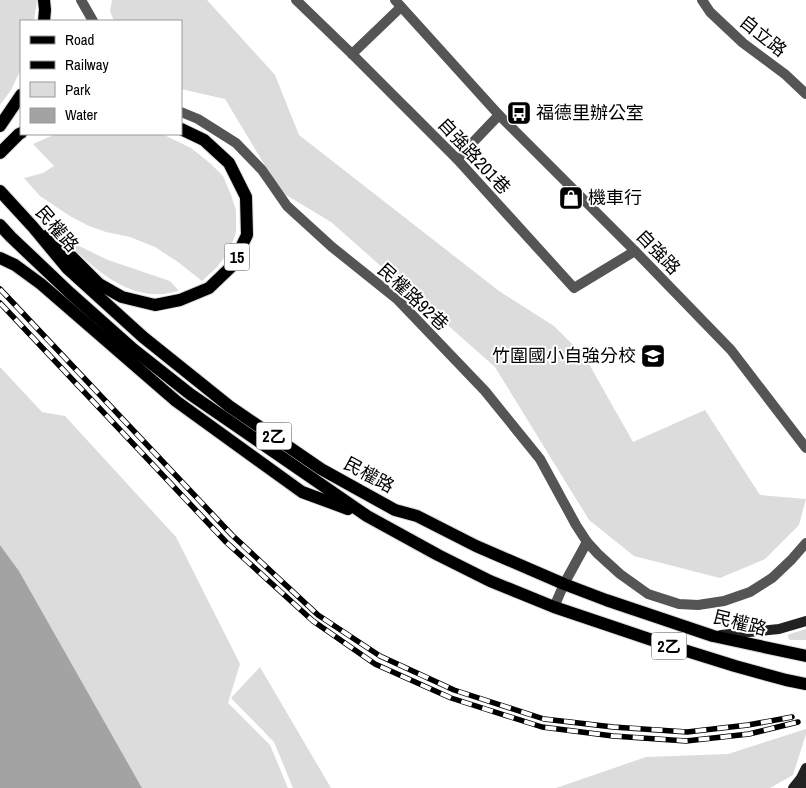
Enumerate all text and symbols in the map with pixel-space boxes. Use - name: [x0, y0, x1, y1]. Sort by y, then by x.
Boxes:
- street label: 自立路: [734, 9, 792, 62]
- legend: [20, 20, 182, 135]
- text: Road: [65, 29, 94, 50]
- text: Railway: [65, 54, 110, 75]
- text: Park: [65, 79, 91, 100]
- bus stop icon: 福德里辦公室: [506, 100, 532, 126]
- place label: 福德里辦公室: [536, 100, 644, 125]
- text: Water: [65, 104, 97, 125]
- street label: 自強路201巷: [432, 112, 516, 200]
- shop icon: 機車行: [558, 185, 584, 211]
- place label: 機車行: [588, 185, 642, 210]
- street label: 民權路: [30, 200, 85, 257]
- street label: 自強路: [631, 224, 686, 280]
- road number: 15: [224, 243, 250, 270]
- street label: 民權路92巷: [372, 257, 454, 336]
- place label: 竹圍國小自強分校: [492, 343, 636, 368]
- school or university icon: 竹圍國小自強分校: [640, 343, 666, 369]
- road number: 2乙: [256, 422, 292, 450]
- street label: 民權路: [340, 451, 399, 499]
- street label: 民權路: [711, 604, 769, 641]
- road number: 2乙: [652, 632, 686, 659]

